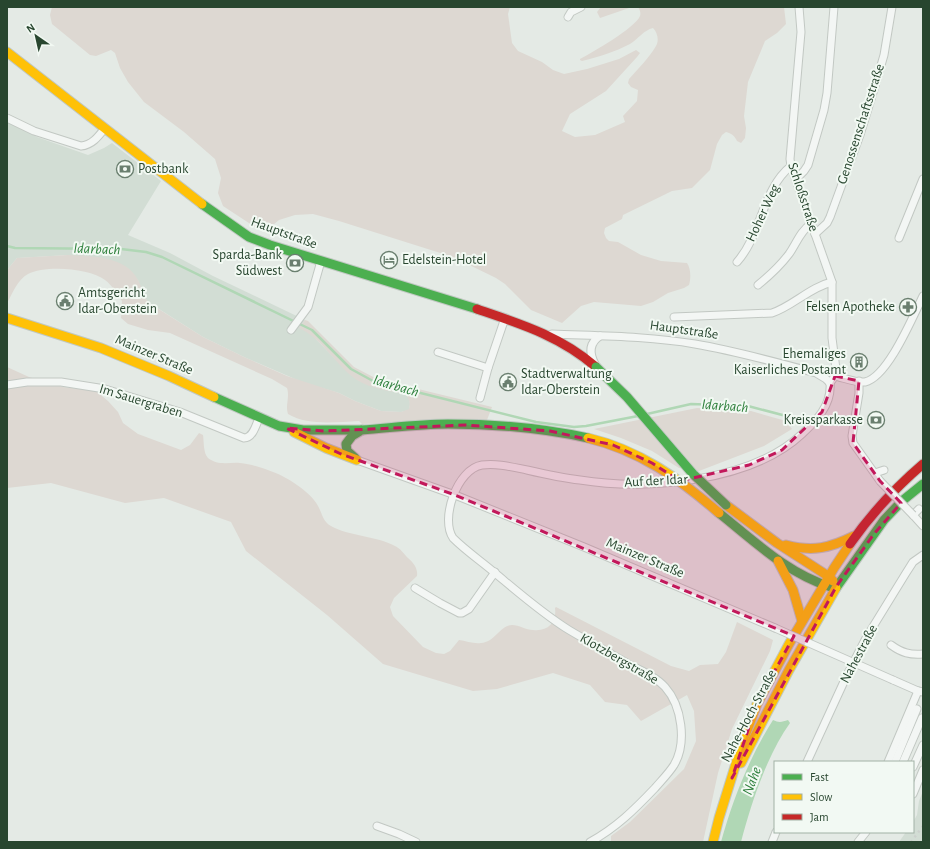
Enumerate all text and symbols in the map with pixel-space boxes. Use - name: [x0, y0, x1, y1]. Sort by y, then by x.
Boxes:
- north arrow: [16, 16, 56, 56]
- text: N: [24, 21, 37, 35]
- street label: Genossenschaftsstraße: [835, 62, 887, 186]
- bank icon: Postbank: [115, 159, 135, 179]
- street label: Schloßstraße: [785, 161, 821, 233]
- place label: Postbank: [138, 162, 189, 176]
- street label: Hoher Weg: [744, 182, 782, 244]
- street label: Hauptstraße: [249, 215, 319, 251]
- water label: Idarbach: [73, 241, 121, 257]
- place label: Sparda-Bank Südwest: [212, 248, 283, 278]
- hotel icon: Edelstein-Hotel: [379, 250, 399, 270]
- bank icon: Sparda-Bank Südwest: [285, 253, 305, 273]
- place label: Edelstein-Hotel: [402, 253, 486, 267]
- place label: Amtsgericht Idar-Oberstein: [78, 286, 157, 316]
- public building icon: Amtsgericht Idar-Oberstein: [55, 291, 75, 311]
- pharmacy icon: Felsen Apotheke: [898, 297, 918, 317]
- place label: Felsen Apotheke: [806, 300, 895, 314]
- street label: Hauptstraße: [649, 318, 719, 342]
- street label: Mainzer Straße: [113, 332, 195, 378]
- place label: Ehemaliges Kaiserliches Postamt: [734, 347, 847, 377]
- building icon: Ehemaliges Kaiserliches Postamt: [849, 352, 869, 372]
- place label: Stadtverwaltung Idar-Oberstein: [521, 367, 612, 397]
- water label: Idarbach: [371, 372, 421, 400]
- public building icon: Stadtverwaltung Idar-Oberstein: [498, 372, 518, 392]
- street label: Im Sauergraben: [98, 382, 184, 420]
- water label: Idarbach: [701, 397, 749, 415]
- bank icon: Kreissparkasse: [866, 410, 886, 430]
- place label: Kreissparkasse: [783, 413, 863, 427]
- street label: Auf der Idar: [624, 472, 689, 490]
- street label: Mainzer Straße: [604, 535, 686, 581]
- street label: Nahestraße: [838, 622, 880, 686]
- street label: Klotzbergstraße: [577, 631, 661, 687]
- street label: Nahe-Hoch-Straße: [719, 667, 779, 765]
- legend: [774, 761, 914, 833]
- water label: Nahe: [740, 765, 764, 797]
- text: Fast: [810, 771, 829, 783]
- text: Slow: [810, 791, 832, 803]
- text: Jam: [810, 811, 829, 823]

